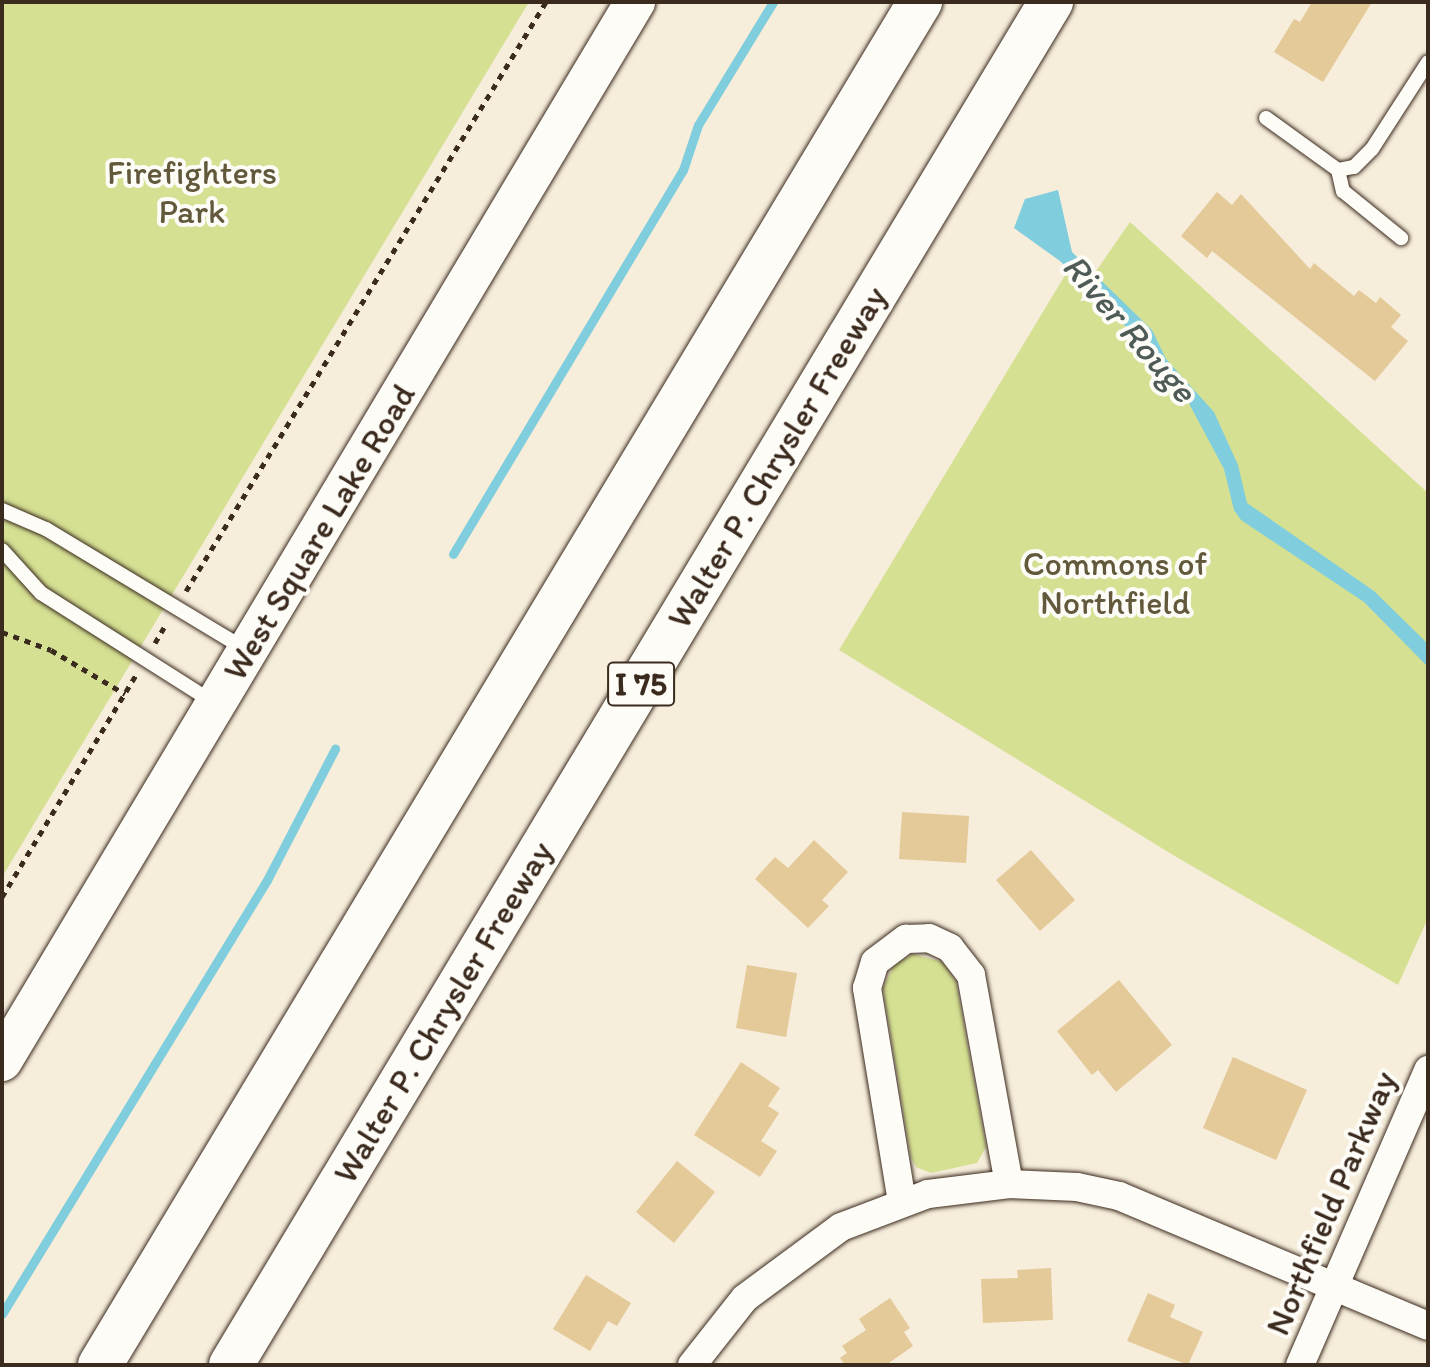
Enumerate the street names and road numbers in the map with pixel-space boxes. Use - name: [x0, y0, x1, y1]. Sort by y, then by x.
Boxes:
- street label: Walter P. Chrysler Freeway: [659, 279, 895, 635]
- street label: West Square Lake Road: [214, 377, 424, 687]
- road number: I 75: [607, 656, 675, 712]
- street label: Walter P. Chrysler Freeway: [325, 834, 561, 1190]
- street label: Northfield Parkway: [1257, 1066, 1405, 1340]

